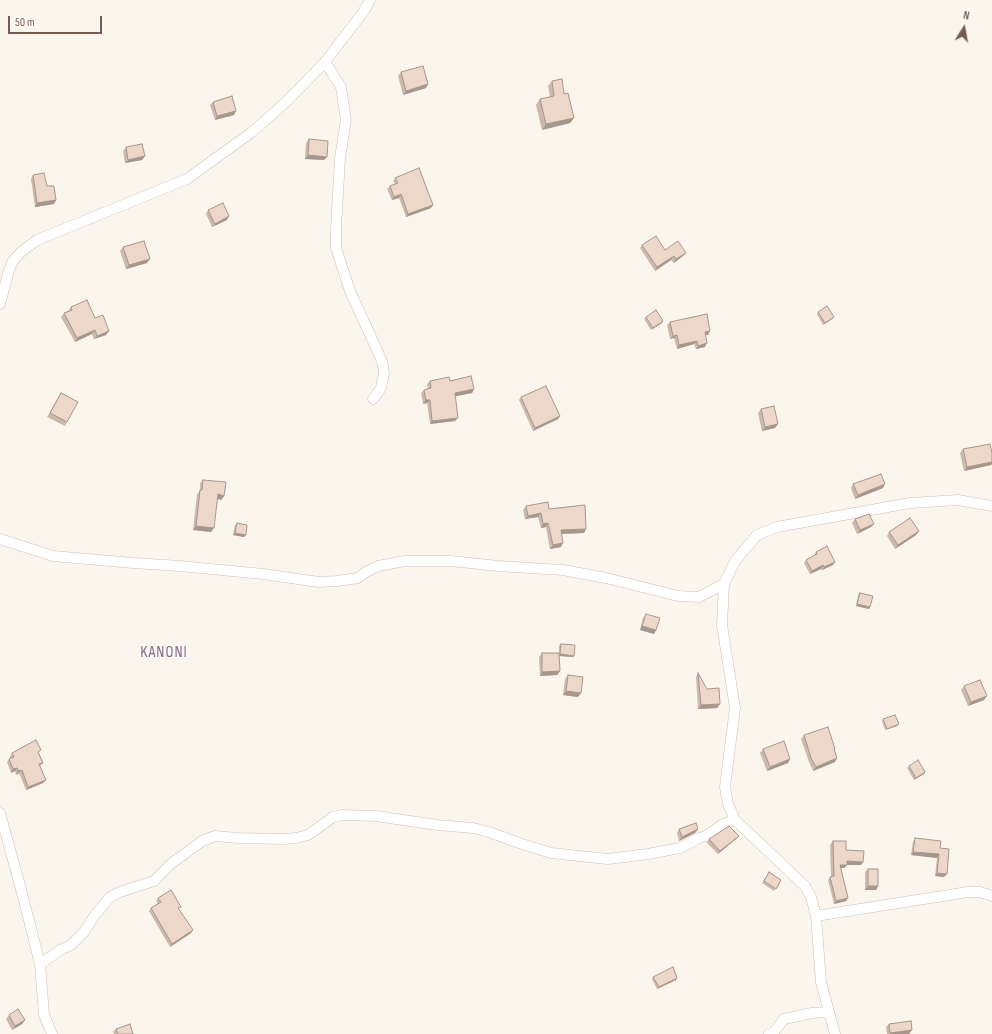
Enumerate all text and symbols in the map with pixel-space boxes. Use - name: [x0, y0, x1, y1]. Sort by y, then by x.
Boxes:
- scale bar: [10, 8, 104, 34]
- north arrow: [944, 8, 984, 48]
- text: N: [962, 9, 971, 23]
- text: 50 m: [15, 15, 35, 30]
- district label: KANONI: [140, 643, 188, 663]

